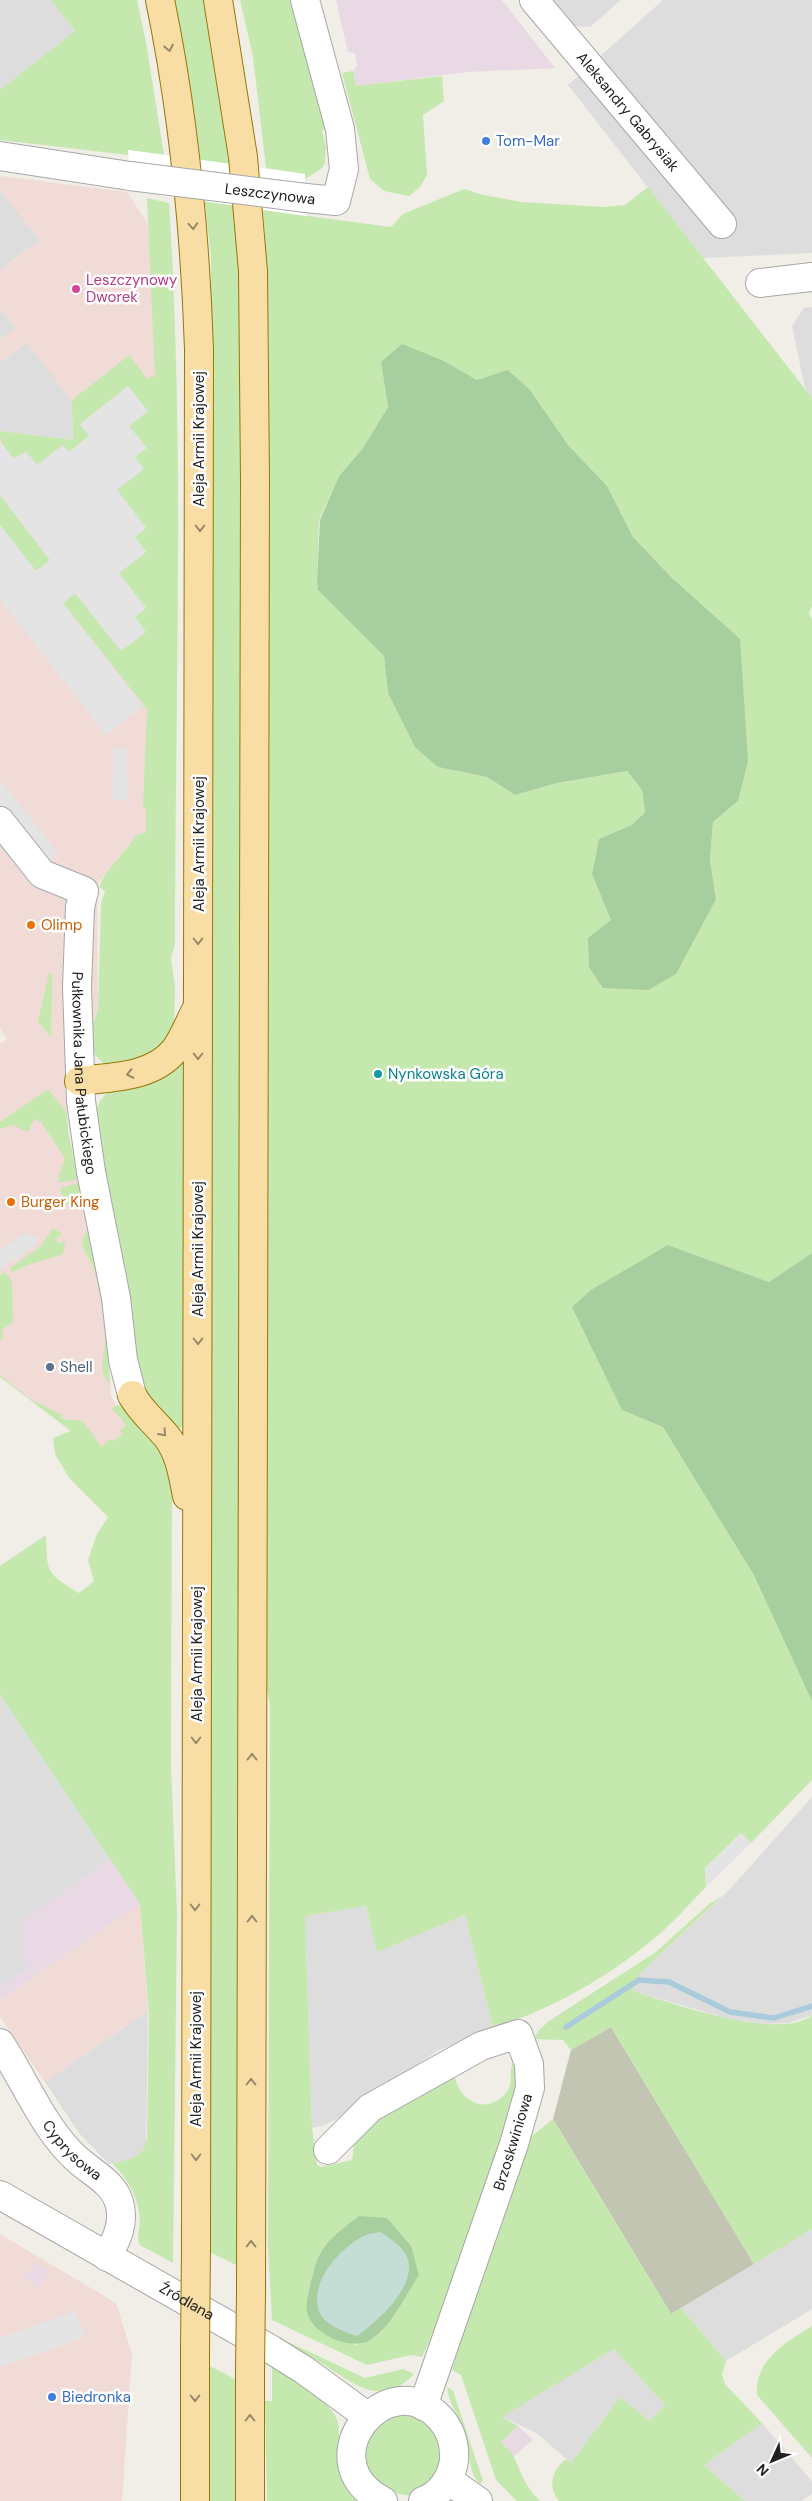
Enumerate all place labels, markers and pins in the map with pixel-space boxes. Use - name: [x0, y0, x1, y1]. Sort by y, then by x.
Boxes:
- place label: Tom-Mar: [496, 131, 560, 151]
- marker: Tom-Mar: [480, 135, 492, 147]
- place label: Leszczynowy Dworek: [86, 270, 178, 307]
- marker: Leszczynowy Dworek: [70, 283, 82, 295]
- place label: Olimp: [41, 915, 82, 935]
- marker: Olimp: [25, 919, 37, 931]
- place label: Nynkowska Góra: [388, 1064, 504, 1084]
- marker: Nynkowska Góra: [372, 1068, 384, 1080]
- place label: Burger King: [21, 1192, 99, 1212]
- marker: Burger King: [5, 1196, 17, 1208]
- place label: Shell: [60, 1357, 93, 1377]
- marker: Shell: [44, 1361, 56, 1373]
- place label: Biedronka: [62, 2387, 131, 2407]
- marker: Biedronka: [46, 2391, 58, 2403]

